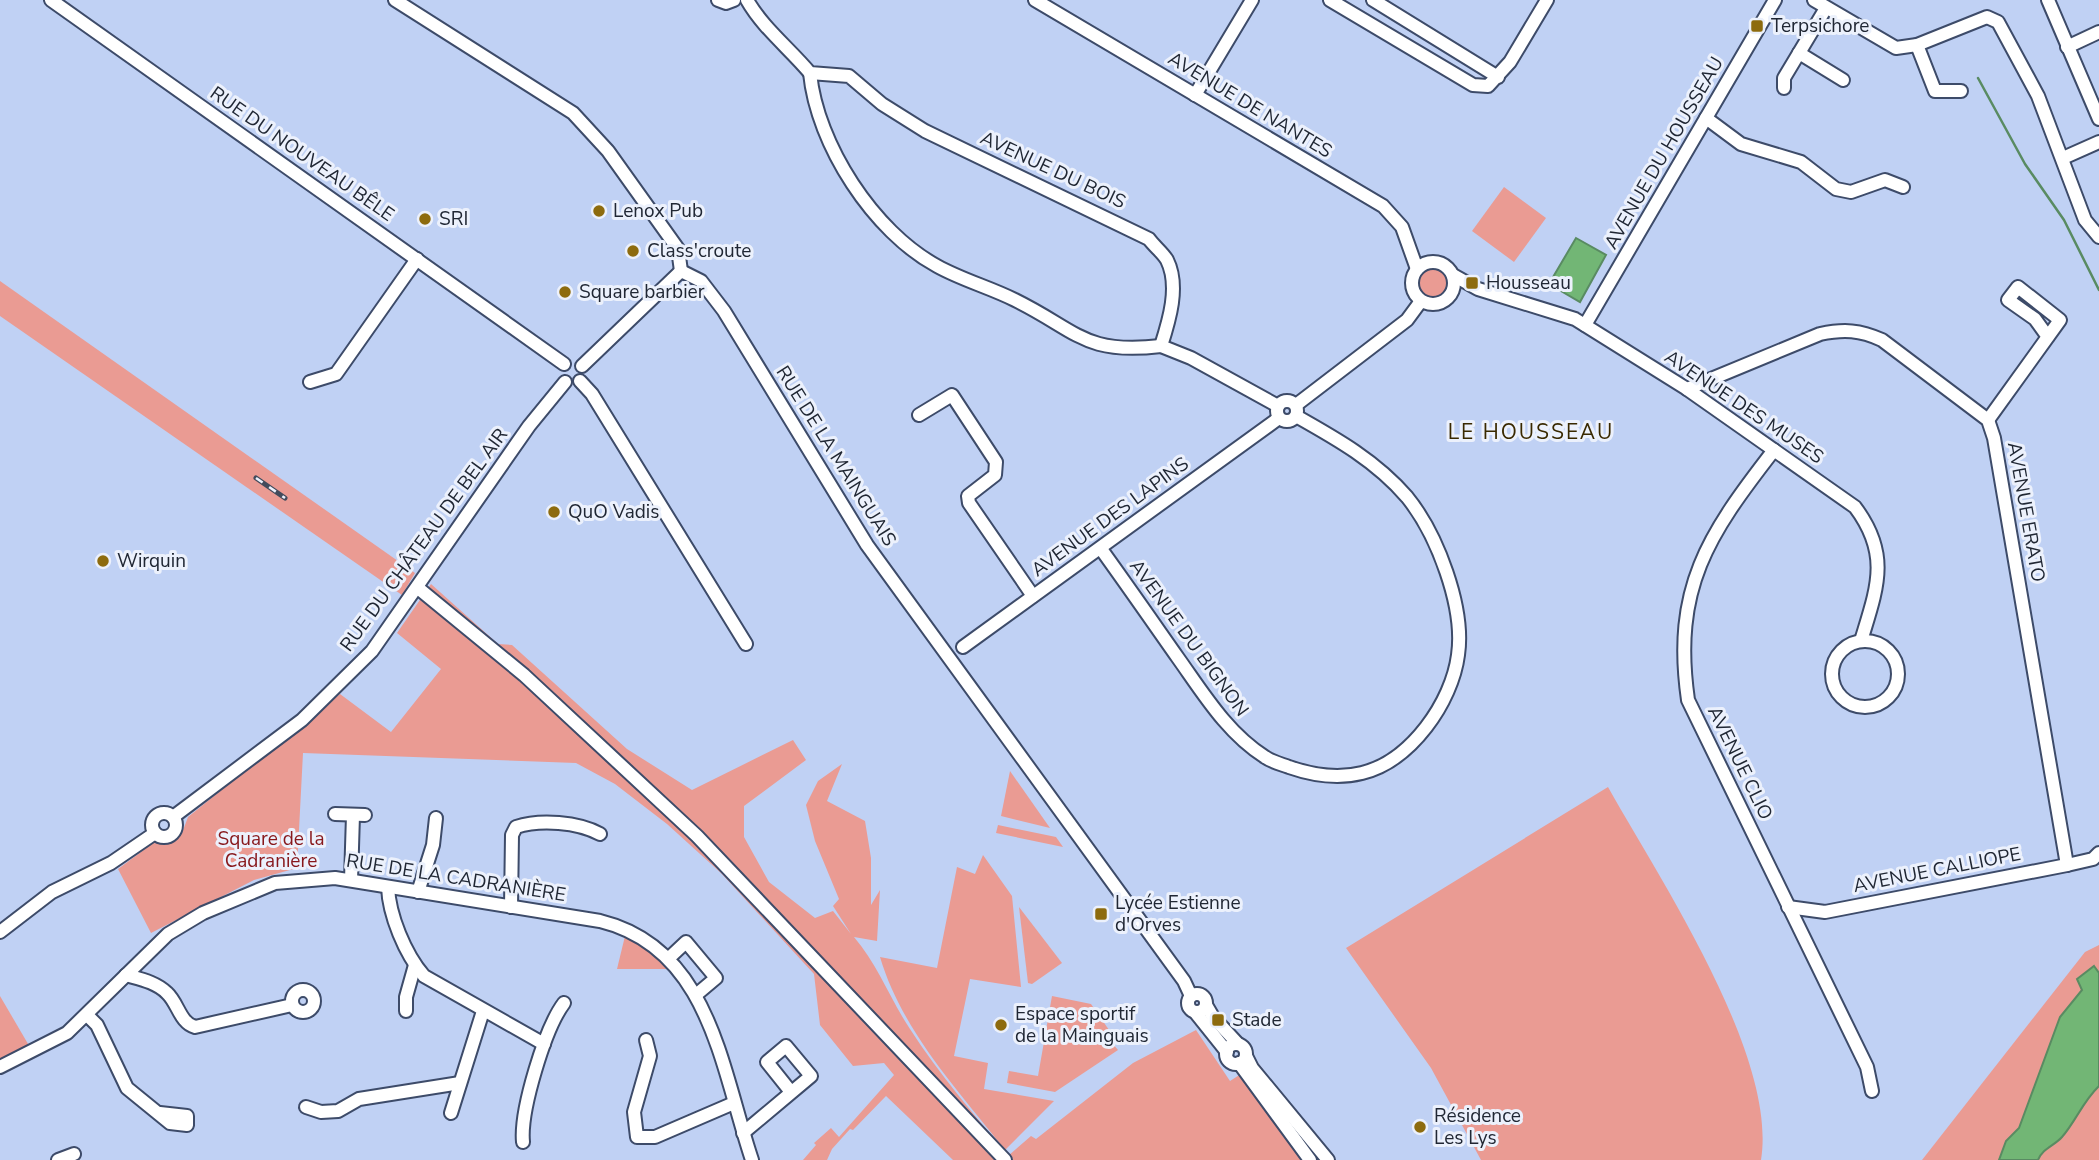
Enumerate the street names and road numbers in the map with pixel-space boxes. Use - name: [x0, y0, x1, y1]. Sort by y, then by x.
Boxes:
- street label: AVENUE DE NANTES: [1163, 46, 1337, 164]
- street label: AVENUE DU HOUSSEAU: [1598, 52, 1730, 254]
- street label: RUE DU NOUVEAU BÊLE: [205, 80, 399, 228]
- street label: AVENUE DU BOIS: [976, 125, 1130, 215]
- street label: AVENUE DES MUSES: [1659, 344, 1829, 470]
- street label: RUE DE LA MAINGUAIS: [770, 361, 902, 551]
- street label: RUE DU CHÂTEAU DE BEL AIR: [334, 423, 514, 657]
- street label: AVENUE ERATO: [2001, 440, 2051, 584]
- street label: AVENUE DES LAPINS: [1026, 451, 1194, 583]
- street label: AVENUE DU BIGNON: [1123, 554, 1255, 722]
- street label: AVENUE CLIO: [1701, 702, 1779, 824]
- street label: AVENUE CALLIOPE: [1851, 841, 2023, 899]
- street label: RUE DE LA CADRANIÈRE: [344, 848, 568, 908]

